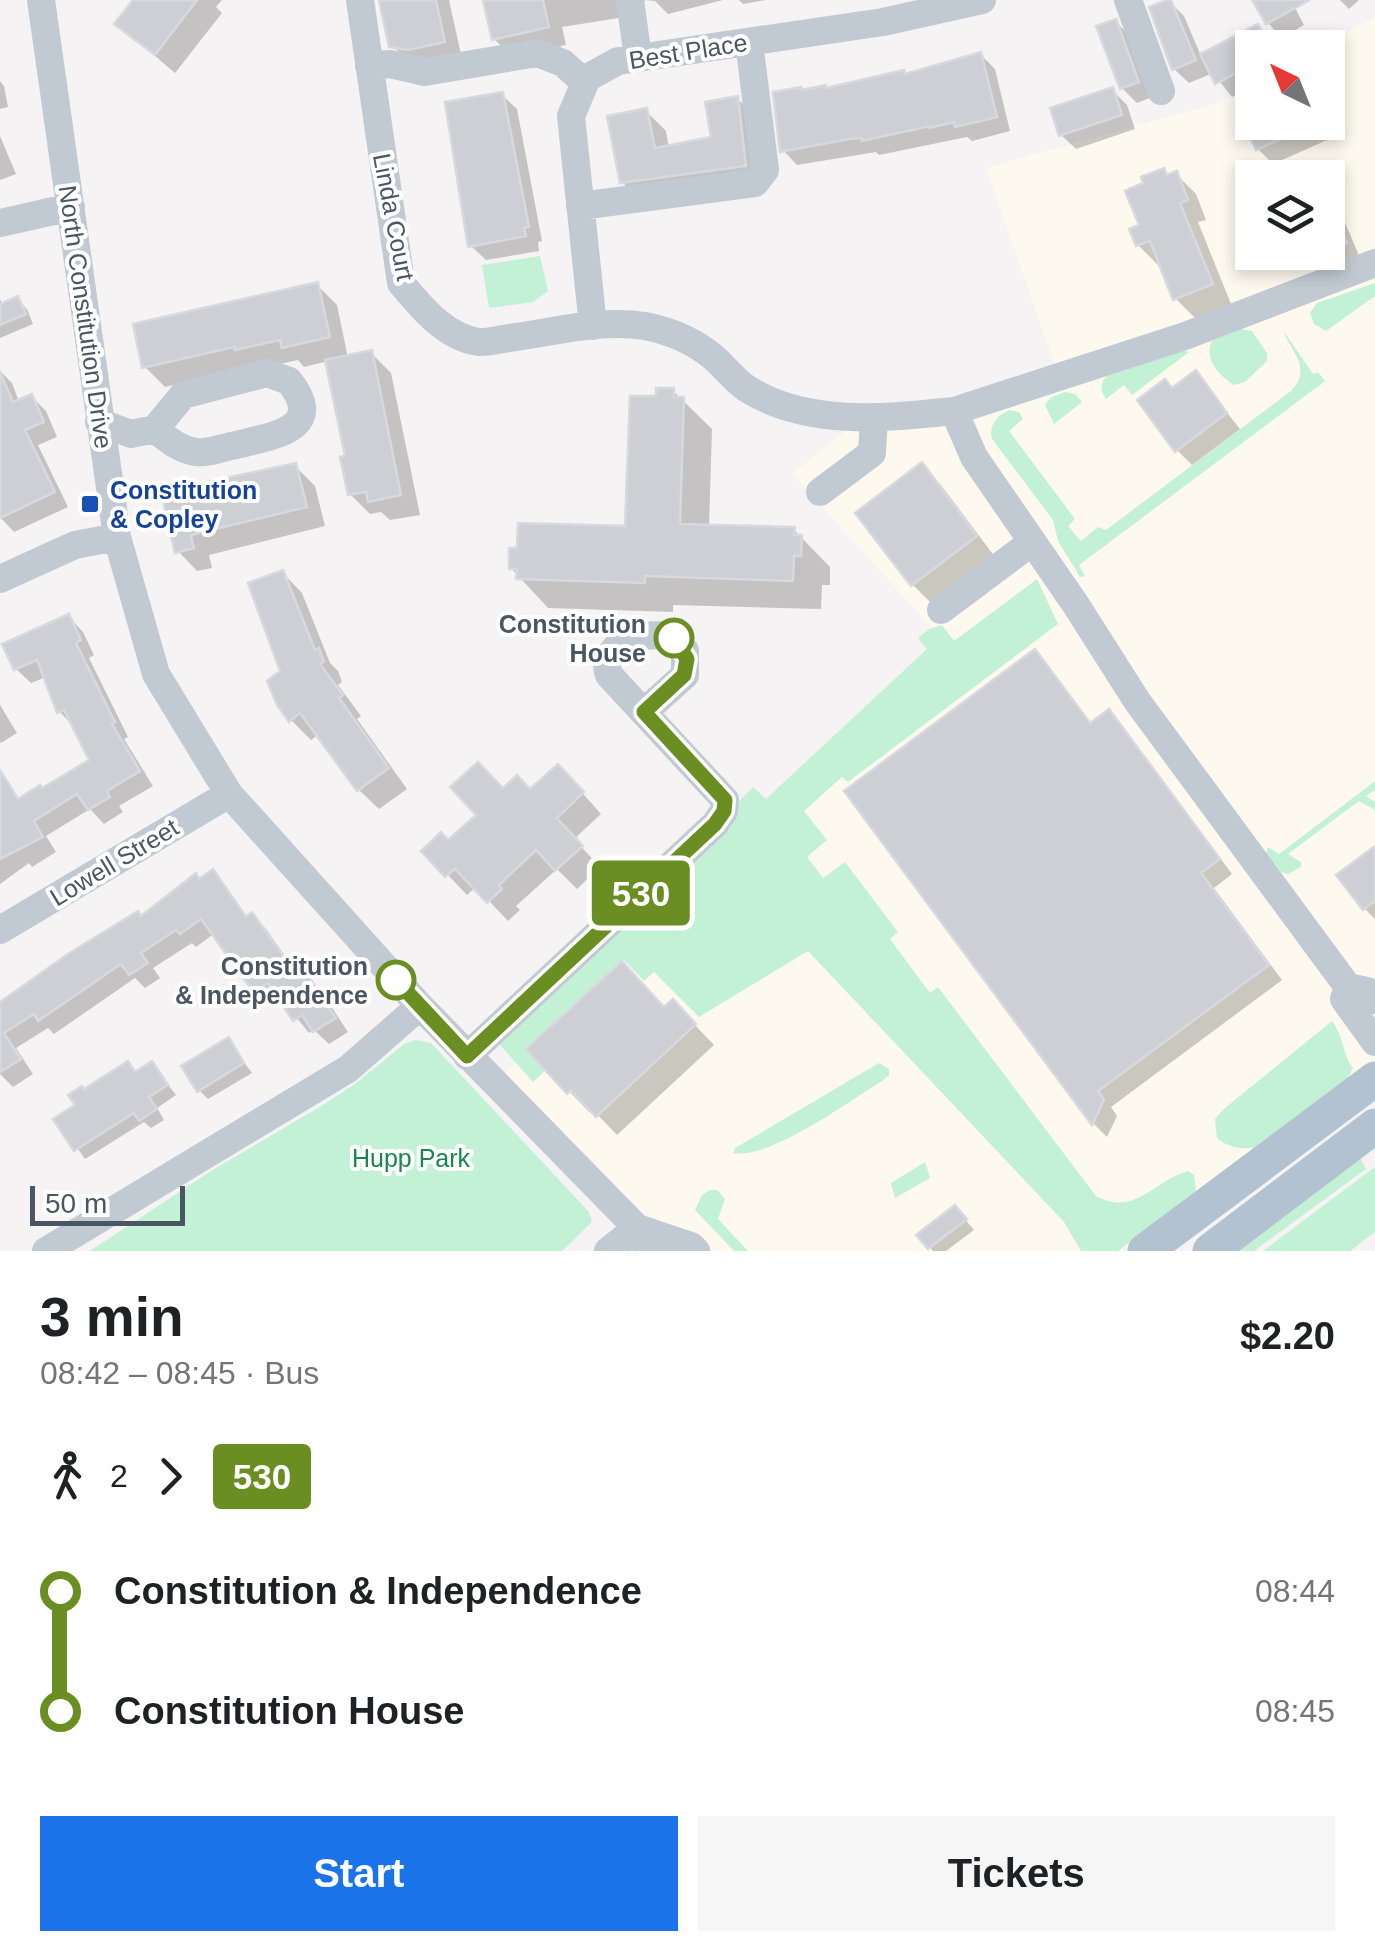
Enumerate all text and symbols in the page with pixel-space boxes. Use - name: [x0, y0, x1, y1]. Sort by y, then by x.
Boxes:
- street label: Best Place: [627, 28, 749, 74]
- north arrow: [1235, 30, 1345, 140]
- map controls: [1235, 30, 1345, 270]
- street label: Linda Court: [368, 151, 420, 283]
- button: layers: [1235, 160, 1345, 270]
- street label: North Constitution Drive: [54, 184, 118, 450]
- place label: Constitution & Copley: [110, 476, 257, 533]
- marker: Constitution & Copley: [79, 493, 101, 515]
- place label: Constitution House: [499, 610, 646, 667]
- marker: Constitution House: [655, 619, 693, 657]
- street label: Lowell Street: [45, 813, 183, 911]
- line badge: 530: [584, 860, 698, 926]
- text: 530: [612, 874, 670, 913]
- place label: Constitution & Independence: [175, 952, 368, 1009]
- marker: Constitution & Independence: [377, 961, 415, 999]
- park label: Hupp Park: [352, 1144, 471, 1172]
- scale bar: [30, 1181, 185, 1226]
- text: 50 m: [45, 1188, 107, 1219]
- text: 3 min: [40, 1286, 184, 1348]
- text: $2.20: [1240, 1315, 1335, 1357]
- text: 08:42 – 08:45 · Bus: [40, 1355, 319, 1391]
- icon: walk: [40, 1449, 95, 1504]
- icon: forward: [143, 1449, 198, 1504]
- text: 530: [233, 1457, 291, 1496]
- text: 2: [110, 1458, 128, 1494]
- text: Constitution & Independence: [114, 1570, 642, 1612]
- text: 08:44: [1255, 1573, 1335, 1609]
- text: Constitution House: [114, 1690, 464, 1732]
- text: 08:45: [1255, 1693, 1335, 1729]
- button: Start: [40, 1816, 678, 1931]
- button: Tickets: [698, 1816, 1335, 1931]

